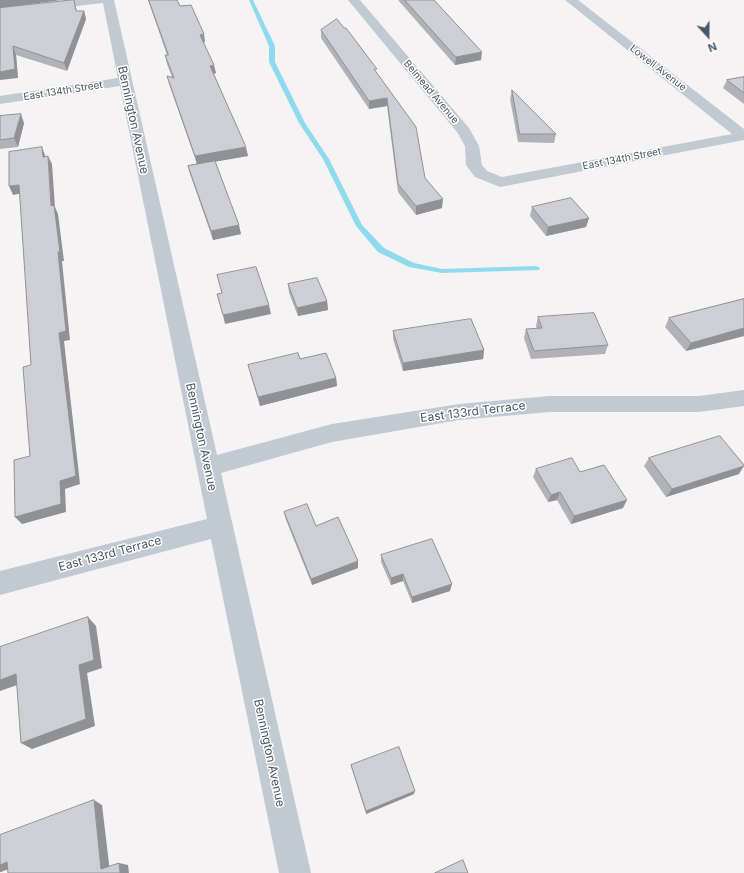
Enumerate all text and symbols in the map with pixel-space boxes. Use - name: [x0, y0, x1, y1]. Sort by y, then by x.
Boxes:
- north arrow: [688, 16, 728, 56]
- text: N: [706, 39, 719, 55]
- street label: Lowell Avenue: [627, 42, 689, 94]
- street label: Belmead Avenue: [401, 58, 461, 126]
- street label: Bennington Avenue: [115, 65, 151, 175]
- street label: East 134th Street: [23, 79, 103, 103]
- street label: East 134th Street: [582, 145, 662, 173]
- street label: Bennington Avenue: [183, 382, 219, 492]
- street label: East 133rd Terrace: [420, 398, 526, 426]
- street label: East 133rd Terrace: [57, 533, 163, 575]
- street label: Bennington Avenue: [251, 698, 287, 808]

